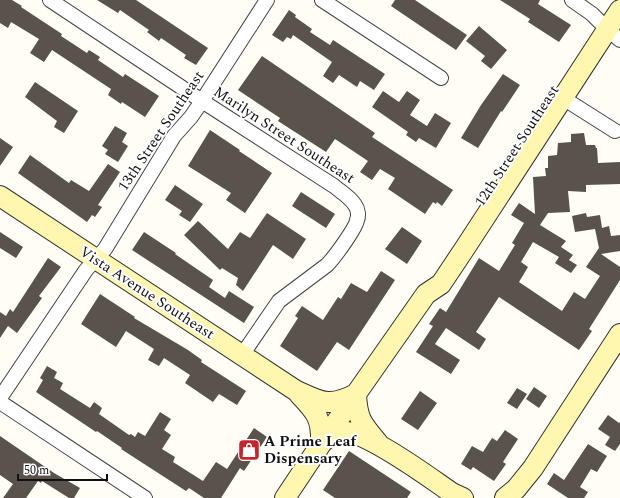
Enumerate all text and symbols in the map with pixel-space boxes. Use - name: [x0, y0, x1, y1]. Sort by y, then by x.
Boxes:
- street label: 13th Street Southeast: [112, 66, 210, 196]
- street label: Marilyn Street Southeast: [209, 81, 359, 189]
- street label: 12th Street Southeast: [469, 81, 565, 211]
- street label: Vista Avenue Southeast: [75, 241, 219, 345]
- place label: A Prime Leaf Dispensary: [264, 430, 358, 470]
- shop icon: A Prime Leaf Dispensary: [236, 437, 262, 463]
- scale bar: [18, 456, 107, 482]
- text: 50 m: [24, 461, 49, 480]

